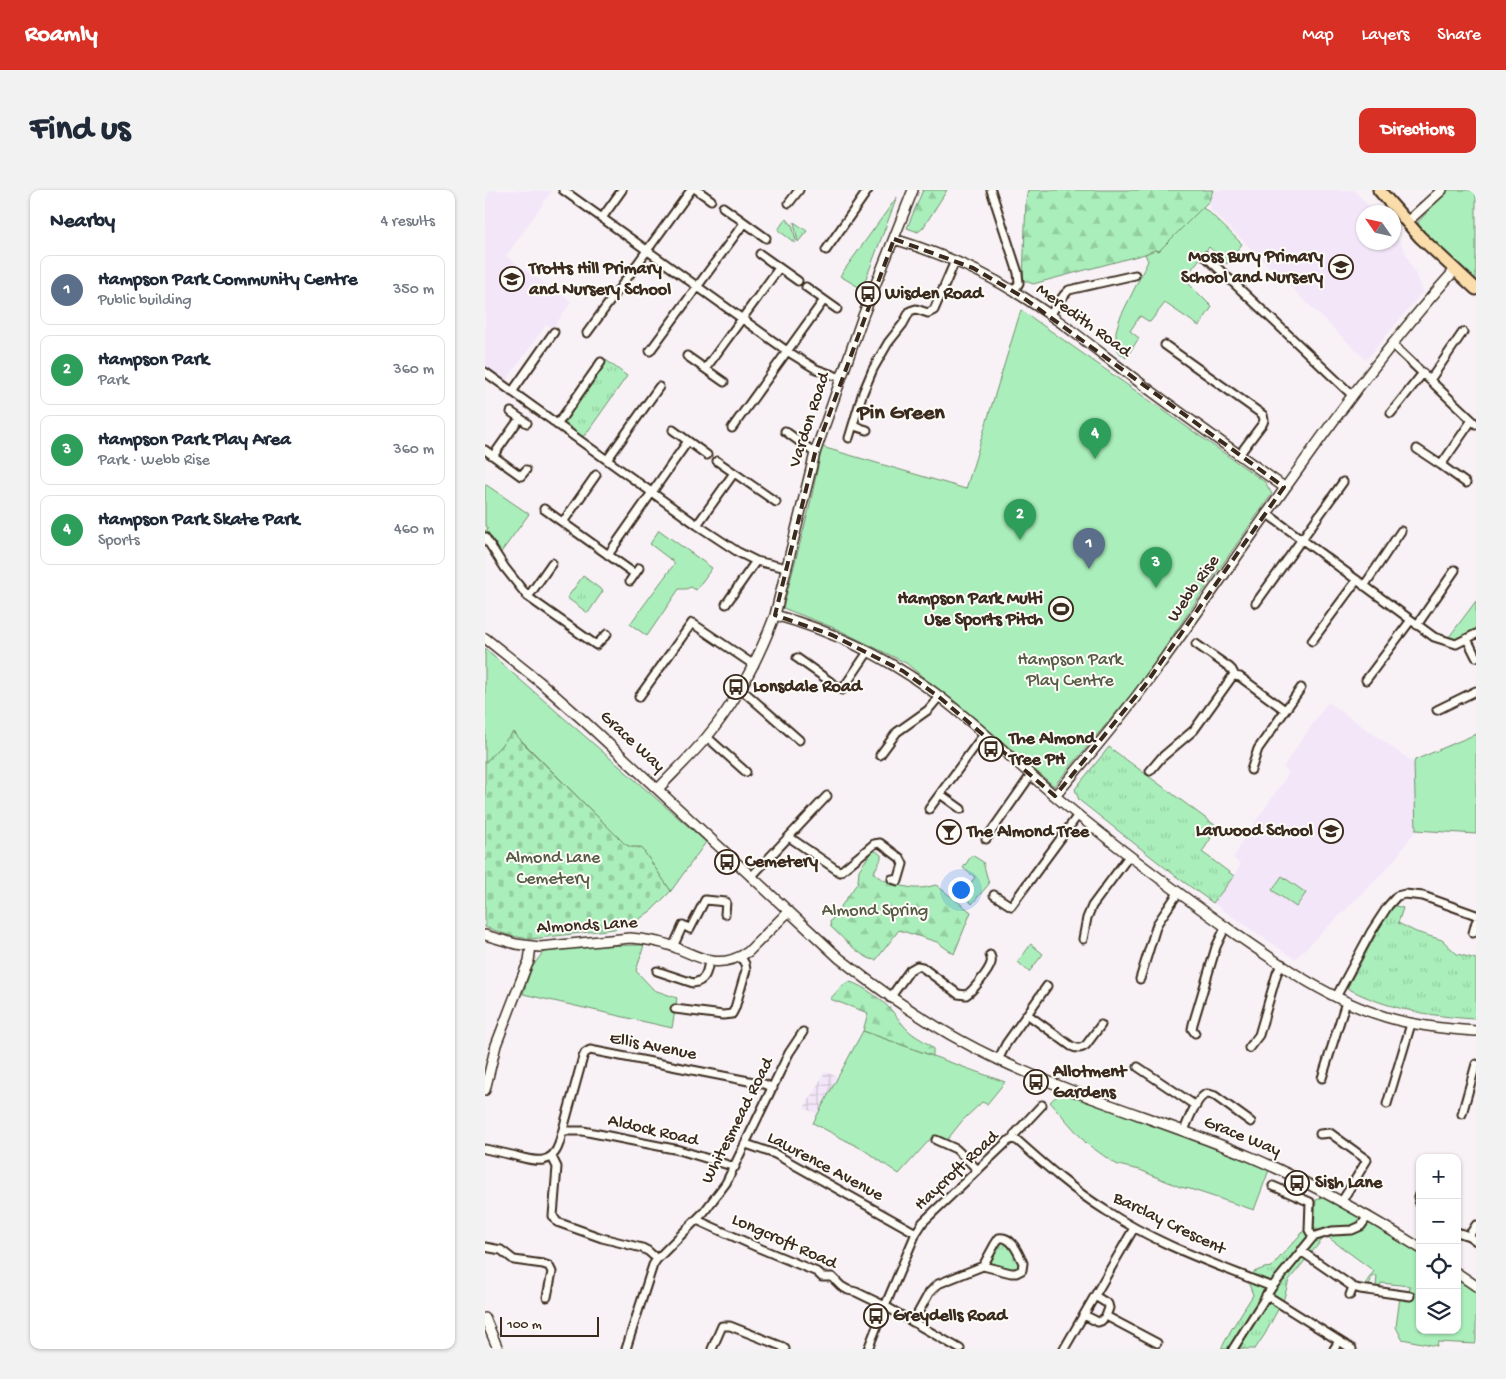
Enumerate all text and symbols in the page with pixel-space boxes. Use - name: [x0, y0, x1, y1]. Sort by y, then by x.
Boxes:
- text: Roamly: [25, 21, 98, 50]
- text: Map: [1302, 25, 1334, 46]
- text: Layers: [1362, 25, 1409, 46]
- text: Share: [1437, 25, 1481, 46]
- button: Directions: [1359, 108, 1476, 153]
- text: Find us: [30, 110, 130, 151]
- north arrow: [1356, 205, 1401, 250]
- text: Nearby: [50, 210, 115, 235]
- text: 4 results: [380, 213, 435, 232]
- place label: Moss Bury Primary School and Nursery: [1181, 247, 1323, 289]
- school or university icon: Moss Bury Primary School and Nursery: [1328, 254, 1354, 280]
- place label: Trotts Hill Primary and Nursery School: [527, 259, 671, 301]
- school or university icon: Trotts Hill Primary and Nursery School: [499, 266, 525, 292]
- text: Hampson Park Community Centre: [98, 269, 358, 292]
- street label: Meredith Road: [1031, 279, 1136, 363]
- text: 1: [64, 281, 70, 300]
- text: 350 m: [393, 281, 434, 300]
- bus stop icon: Wisden Road: [855, 281, 881, 307]
- place label: Wisden Road: [884, 284, 985, 305]
- text: Public building: [98, 292, 192, 311]
- text: Hampson Park: [98, 349, 209, 372]
- text: 2: [63, 361, 71, 380]
- text: 360 m: [393, 361, 434, 380]
- street label: Vardon Road: [785, 369, 836, 471]
- text: Park: [98, 372, 129, 391]
- district label: Pin Green: [856, 401, 945, 427]
- pin: 4: [1079, 418, 1111, 459]
- text: Hampson Park Play Area: [98, 429, 291, 452]
- text: 3: [63, 441, 71, 460]
- text: 360 m: [393, 441, 434, 460]
- text: Park · Webb Rise: [98, 452, 210, 471]
- pin: 2: [1004, 499, 1036, 540]
- text: Hampson Park Skate Park: [98, 509, 299, 532]
- text: 4: [63, 521, 71, 540]
- text: 460 m: [394, 521, 434, 540]
- pin: 1: [1073, 528, 1105, 569]
- text: Sports: [98, 532, 140, 551]
- pin: 3: [1140, 547, 1172, 588]
- street label: Webb Rise: [1163, 551, 1225, 627]
- place label: Hampson Park Multi Use Sports Pitch: [898, 589, 1043, 631]
- sports icon: Hampson Park Multi Use Sports Pitch: [1048, 596, 1074, 622]
- park label: Hampson Park Play Centre: [1017, 650, 1124, 692]
- bus stop icon: Lonsdale Road: [723, 674, 749, 700]
- place label: Lonsdale Road: [753, 677, 864, 698]
- street label: Grace Way: [595, 707, 669, 778]
- place label: The Almond Tree PH: [1007, 729, 1097, 771]
- bus stop icon: The Almond Tree PH: [978, 736, 1004, 762]
- school or university icon: Larwood School: [1318, 818, 1344, 844]
- bar icon: The Almond Tree: [936, 819, 962, 845]
- place label: Larwood School: [1196, 821, 1313, 842]
- place label: The Almond Tree: [965, 822, 1090, 843]
- park label: Almond Lane Cemetery: [506, 848, 601, 890]
- bus stop icon: Cemetery: [714, 849, 740, 875]
- place label: Cemetery: [744, 852, 818, 873]
- your location: [948, 877, 974, 903]
- park label: Almond Spring: [822, 901, 928, 922]
- street label: Almonds Lane: [536, 913, 639, 939]
- street label: Ellis Avenue: [608, 1028, 699, 1066]
- street label: Whitesmead Road: [697, 1053, 779, 1187]
- place label: Allotment Gardens: [1052, 1062, 1128, 1104]
- bus stop icon: Allotment Gardens: [1023, 1069, 1049, 1095]
- street label: Aldock Road: [606, 1110, 702, 1152]
- street label: Grace Way: [1200, 1112, 1284, 1162]
- street label: Haycroft Road: [911, 1126, 1004, 1215]
- street label: Lawrence Avenue: [763, 1128, 887, 1207]
- map controls: [1416, 1154, 1461, 1334]
- button: +: [1416, 1154, 1461, 1199]
- bus stop icon: Sish Lane: [1284, 1170, 1310, 1196]
- place label: Sish Lane: [1315, 1173, 1383, 1194]
- street label: Barclay Crescent: [1109, 1187, 1230, 1261]
- button: −: [1416, 1199, 1461, 1244]
- street label: Longcroft Road: [728, 1209, 841, 1275]
- button: locate: [1416, 1244, 1461, 1289]
- button: layers: [1416, 1289, 1461, 1334]
- bus stop icon: Greydells Road: [863, 1303, 889, 1329]
- place label: Greydells Road: [893, 1306, 1009, 1327]
- scale bar: [500, 1314, 599, 1337]
- text: 100 m: [507, 1317, 542, 1334]

